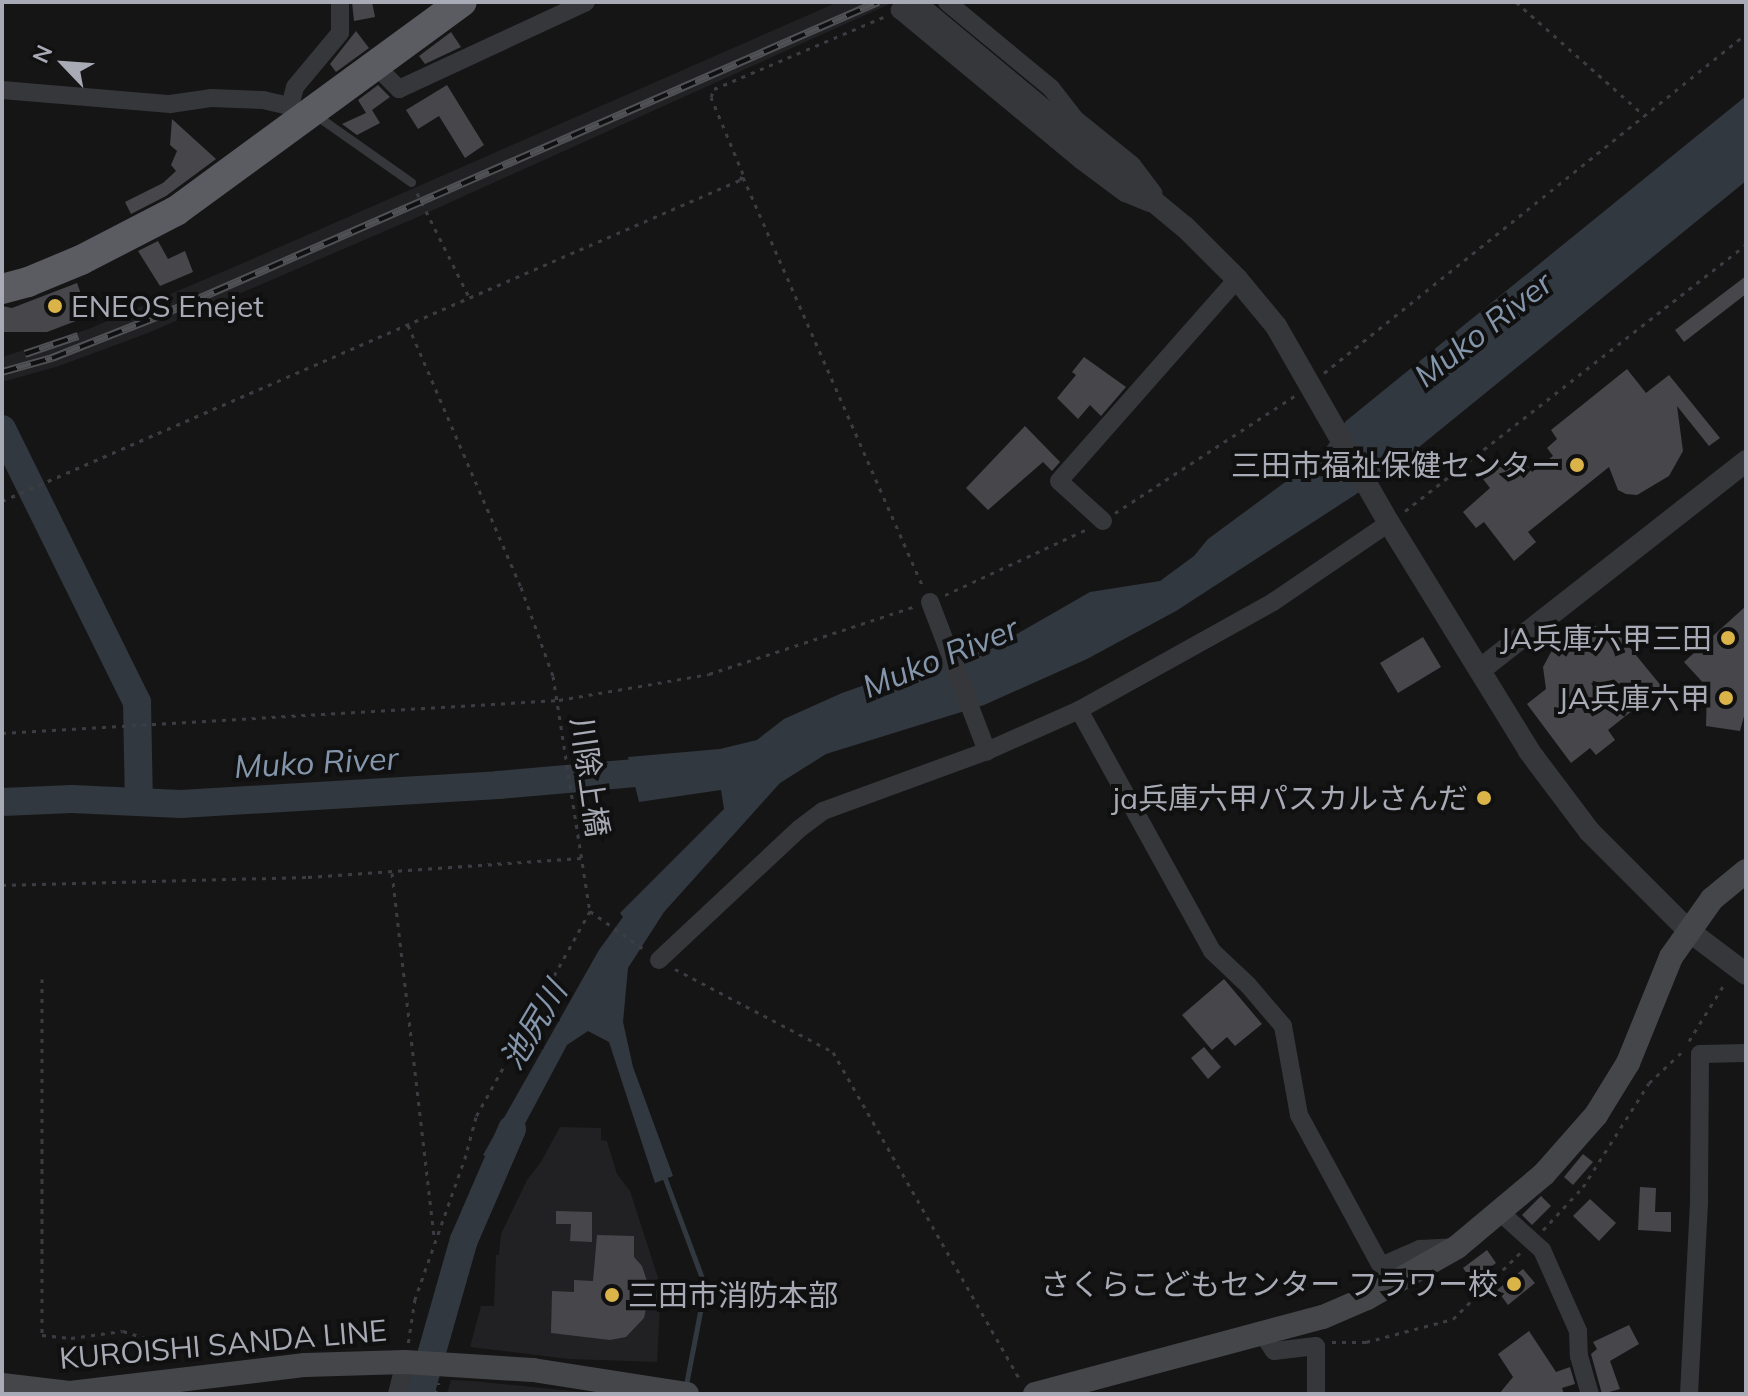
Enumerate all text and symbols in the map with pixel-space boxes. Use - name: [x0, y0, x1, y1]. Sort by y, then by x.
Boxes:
- north arrow: [24, 24, 104, 104]
- text: N: [26, 40, 58, 67]
- water label: Muko River: [1406, 263, 1560, 395]
- place label: ENEOS Enejet: [71, 288, 264, 324]
- marker: ENEOS Enejet: [46, 297, 64, 315]
- place label: 三田市福祉保健センター: [1231, 447, 1561, 483]
- marker: 三田市福祉保健センター: [1568, 456, 1586, 474]
- water label: Muko River: [857, 608, 1023, 706]
- place label: JA兵庫六甲三田: [1500, 620, 1712, 656]
- marker: JA兵庫六甲三田: [1719, 629, 1737, 647]
- place label: JA兵庫六甲: [1558, 680, 1710, 716]
- marker: JA兵庫六甲: [1717, 689, 1735, 707]
- street label: 川除上橋: [564, 715, 616, 839]
- water label: Muko River: [233, 739, 399, 785]
- place label: ja兵庫六甲パスカルさんだ: [1113, 780, 1468, 816]
- marker: ja兵庫六甲パスカルさんだ: [1475, 789, 1493, 807]
- water label: 池尻川: [492, 974, 574, 1076]
- place label: さくらこどもセンター フラワー校: [1040, 1266, 1498, 1302]
- marker: さくらこどもセンター フラワー校: [1505, 1275, 1523, 1293]
- place label: 三田市消防本部: [628, 1277, 838, 1313]
- marker: 三田市消防本部: [603, 1286, 621, 1304]
- street label: KUROISHI SANDA LINE: [58, 1312, 388, 1376]

